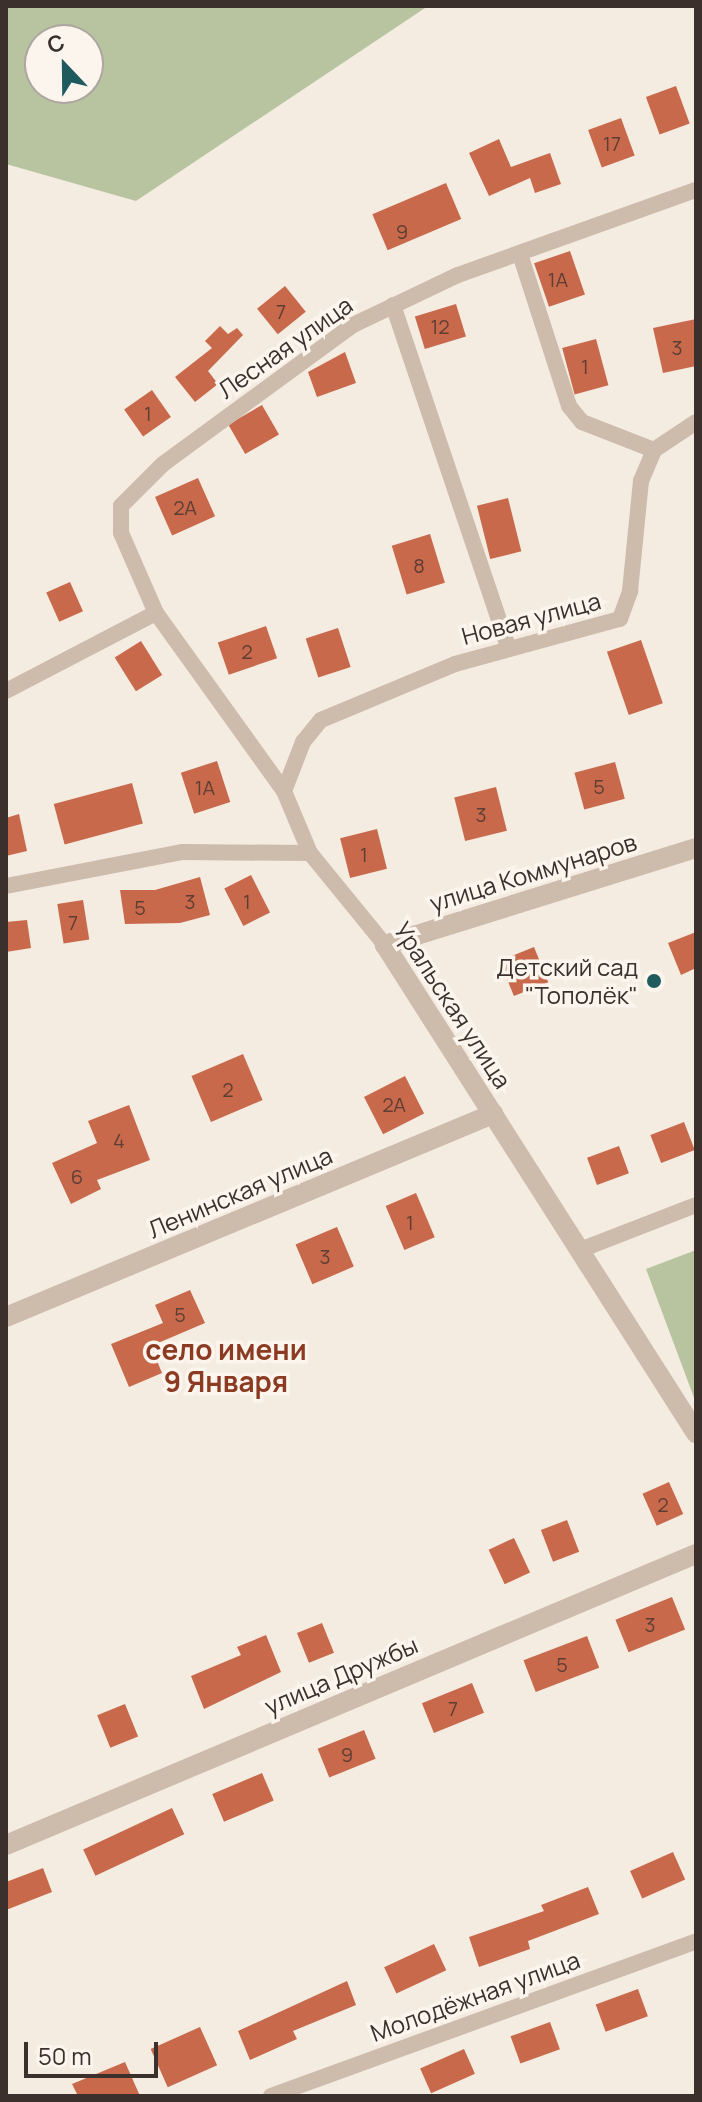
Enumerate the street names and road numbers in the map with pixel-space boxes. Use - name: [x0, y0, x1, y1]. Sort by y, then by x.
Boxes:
- street label: Лесная улица: [212, 290, 358, 404]
- street label: Новая улица: [458, 586, 604, 650]
- street label: улица Коммунаров: [426, 827, 640, 917]
- street label: Уральская улица: [388, 916, 518, 1094]
- street label: Ленинская улица: [144, 1140, 336, 1244]
- street label: улица Дружбы: [260, 1630, 422, 1720]
- street label: Молодёжная улица: [367, 1945, 583, 2047]

